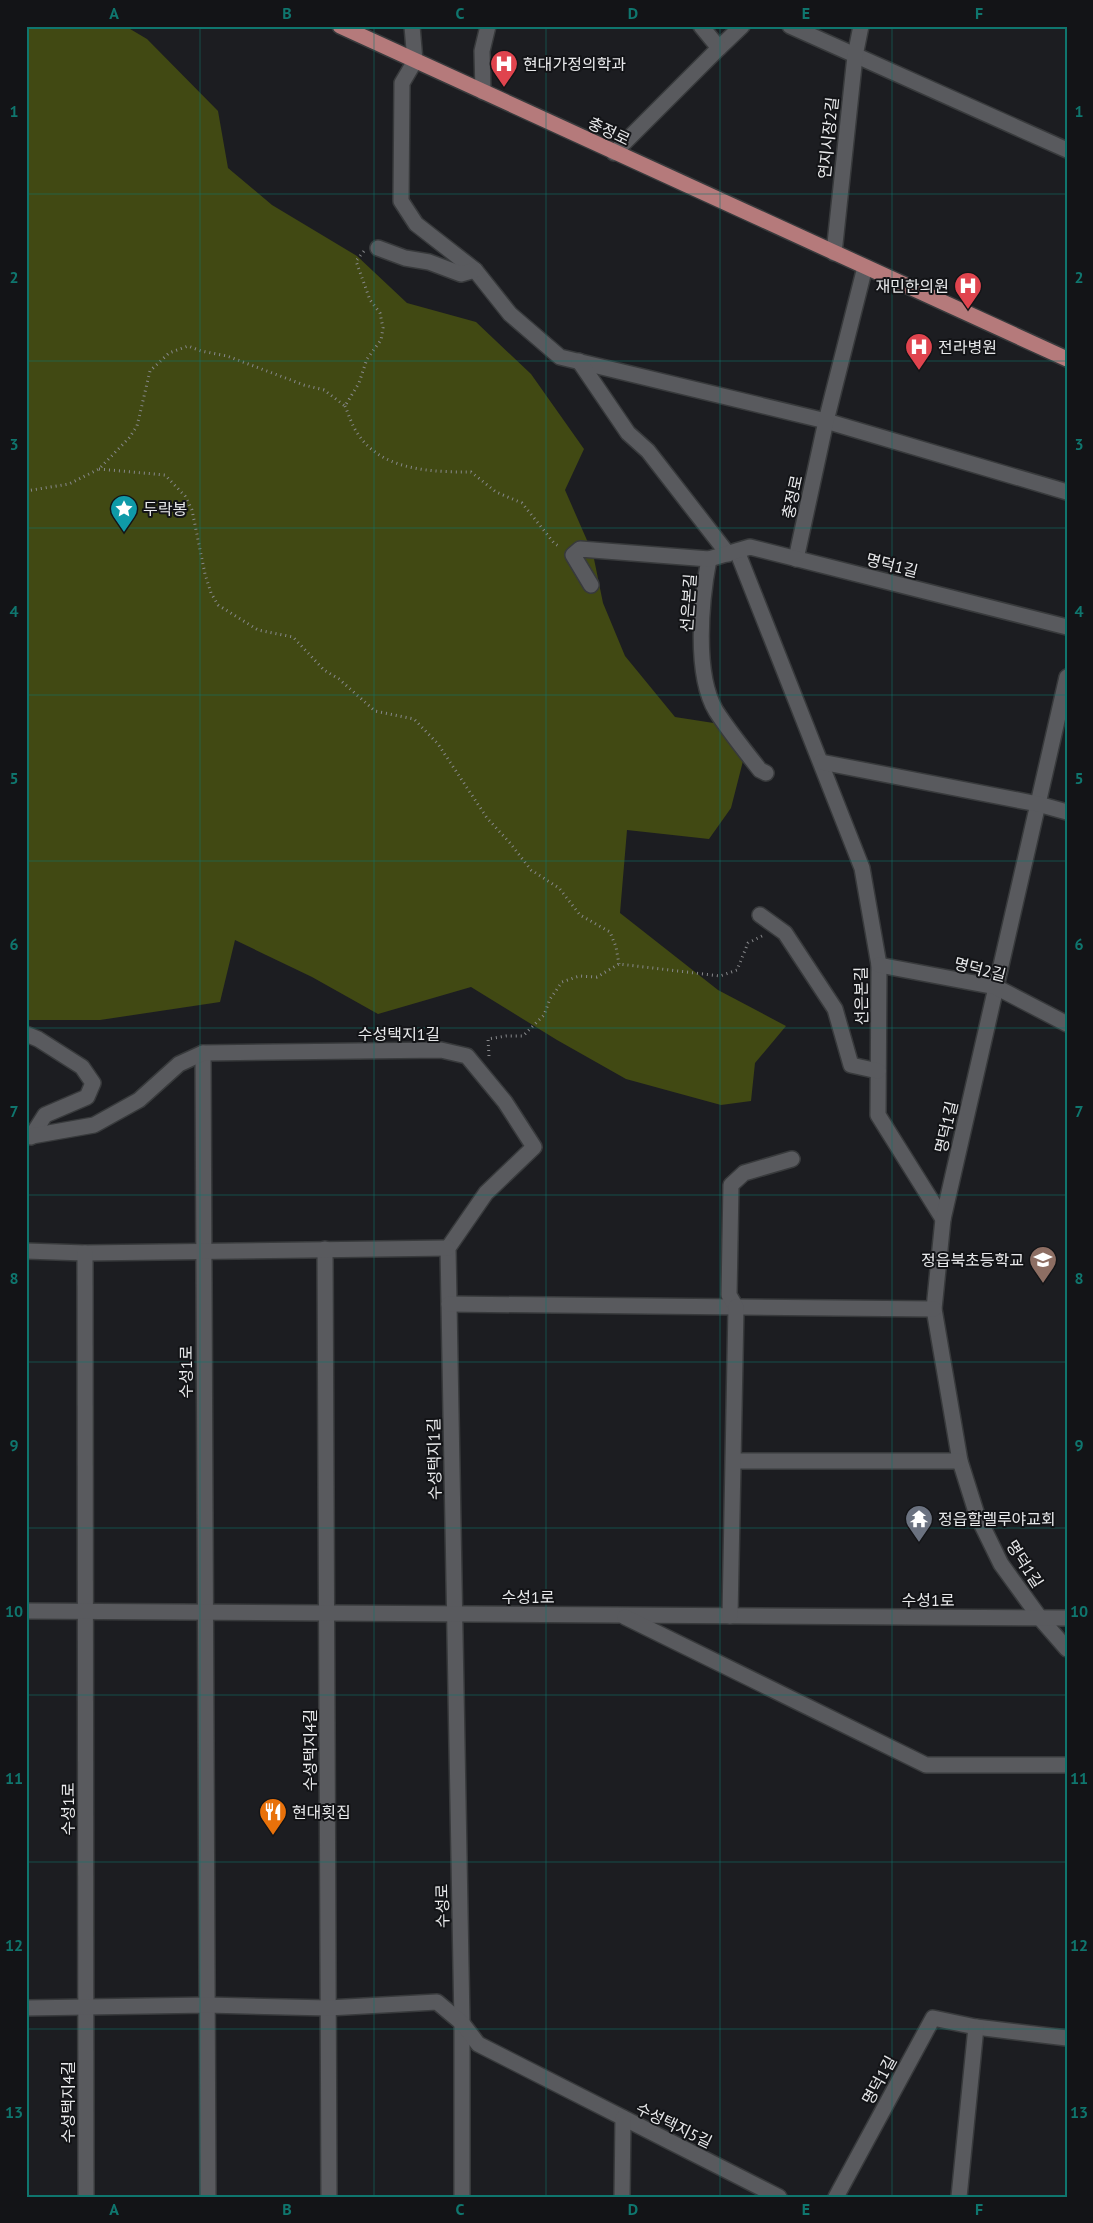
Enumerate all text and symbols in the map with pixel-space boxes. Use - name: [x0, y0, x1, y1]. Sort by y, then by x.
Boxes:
- text: A: [109, 3, 119, 23]
- text: B: [282, 3, 292, 23]
- text: C: [456, 3, 465, 23]
- text: D: [628, 3, 638, 23]
- text: E: [802, 3, 810, 23]
- text: F: [975, 3, 983, 23]
- hospital icon: 현대가정의학과: [489, 49, 519, 88]
- place label: 현대가정의학과: [523, 54, 626, 74]
- street label: 연지시장2길: [814, 96, 842, 180]
- text: 1: [9, 101, 19, 121]
- text: 1: [1074, 101, 1084, 121]
- street label: 충정로: [585, 113, 633, 150]
- text: 2: [9, 267, 19, 287]
- text: 2: [1074, 267, 1084, 287]
- hospital icon: 재민한의원: [953, 271, 983, 310]
- place label: 재민한의원: [875, 276, 949, 296]
- hospital icon: 전라병원: [904, 332, 934, 371]
- place label: 전라병원: [938, 337, 997, 357]
- text: 3: [9, 434, 19, 454]
- text: 3: [1074, 434, 1084, 454]
- street label: 충정로: [778, 473, 806, 521]
- place icon: 두락봉: [109, 494, 139, 533]
- place label: 두락봉: [143, 499, 187, 519]
- street label: 명덕1길: [864, 549, 920, 581]
- street label: 선은본길: [676, 573, 700, 633]
- text: 4: [9, 601, 19, 621]
- text: 4: [1074, 601, 1084, 621]
- text: 5: [9, 768, 19, 788]
- text: 5: [1074, 768, 1084, 788]
- text: 6: [9, 934, 19, 954]
- text: 6: [1074, 934, 1084, 954]
- street label: 명덕2길: [952, 953, 1008, 985]
- street label: 선은본길: [850, 966, 872, 1026]
- street label: 수성택지1길: [358, 1024, 440, 1044]
- street label: 명덕1길: [930, 1099, 962, 1155]
- text: 7: [9, 1101, 19, 1121]
- text: 7: [1074, 1101, 1084, 1121]
- school or university icon: 정읍북초등학교: [1028, 1245, 1058, 1284]
- place label: 정읍북초등학교: [921, 1250, 1024, 1270]
- text: 8: [9, 1268, 19, 1288]
- text: 8: [1074, 1268, 1084, 1288]
- street label: 수성1로: [176, 1345, 196, 1398]
- street label: 수성택지1길: [423, 1418, 445, 1500]
- text: 9: [9, 1435, 19, 1455]
- text: 9: [1074, 1435, 1084, 1455]
- temple icon: 정읍할렐루야교회: [904, 1504, 934, 1543]
- place label: 정읍할렐루야교회: [938, 1509, 1056, 1529]
- street label: 명덕1길: [1002, 1536, 1048, 1592]
- street label: 수성1로: [502, 1587, 555, 1607]
- street label: 수성1로: [902, 1590, 955, 1610]
- text: 10: [5, 1601, 23, 1621]
- text: 10: [1070, 1601, 1088, 1621]
- street label: 수성택지4길: [300, 1709, 320, 1791]
- text: 11: [5, 1768, 23, 1788]
- text: 11: [1070, 1768, 1088, 1788]
- street label: 수성1로: [58, 1782, 78, 1835]
- restaurant icon: 현대횟집: [258, 1797, 288, 1836]
- place label: 현대횟집: [292, 1802, 351, 1822]
- street label: 수성로: [432, 1883, 452, 1928]
- text: 12: [5, 1935, 23, 1955]
- text: 12: [1070, 1935, 1088, 1955]
- street label: 명덕1길: [857, 2052, 901, 2108]
- street label: 수성택지4길: [58, 2061, 78, 2143]
- street label: 수성택지5길: [633, 2098, 715, 2152]
- text: 13: [5, 2102, 23, 2122]
- text: 13: [1070, 2102, 1088, 2122]
- text: A: [109, 2199, 119, 2219]
- text: B: [282, 2199, 292, 2219]
- text: C: [456, 2199, 465, 2219]
- text: D: [628, 2199, 638, 2219]
- text: E: [802, 2199, 810, 2219]
- text: F: [975, 2199, 983, 2219]

